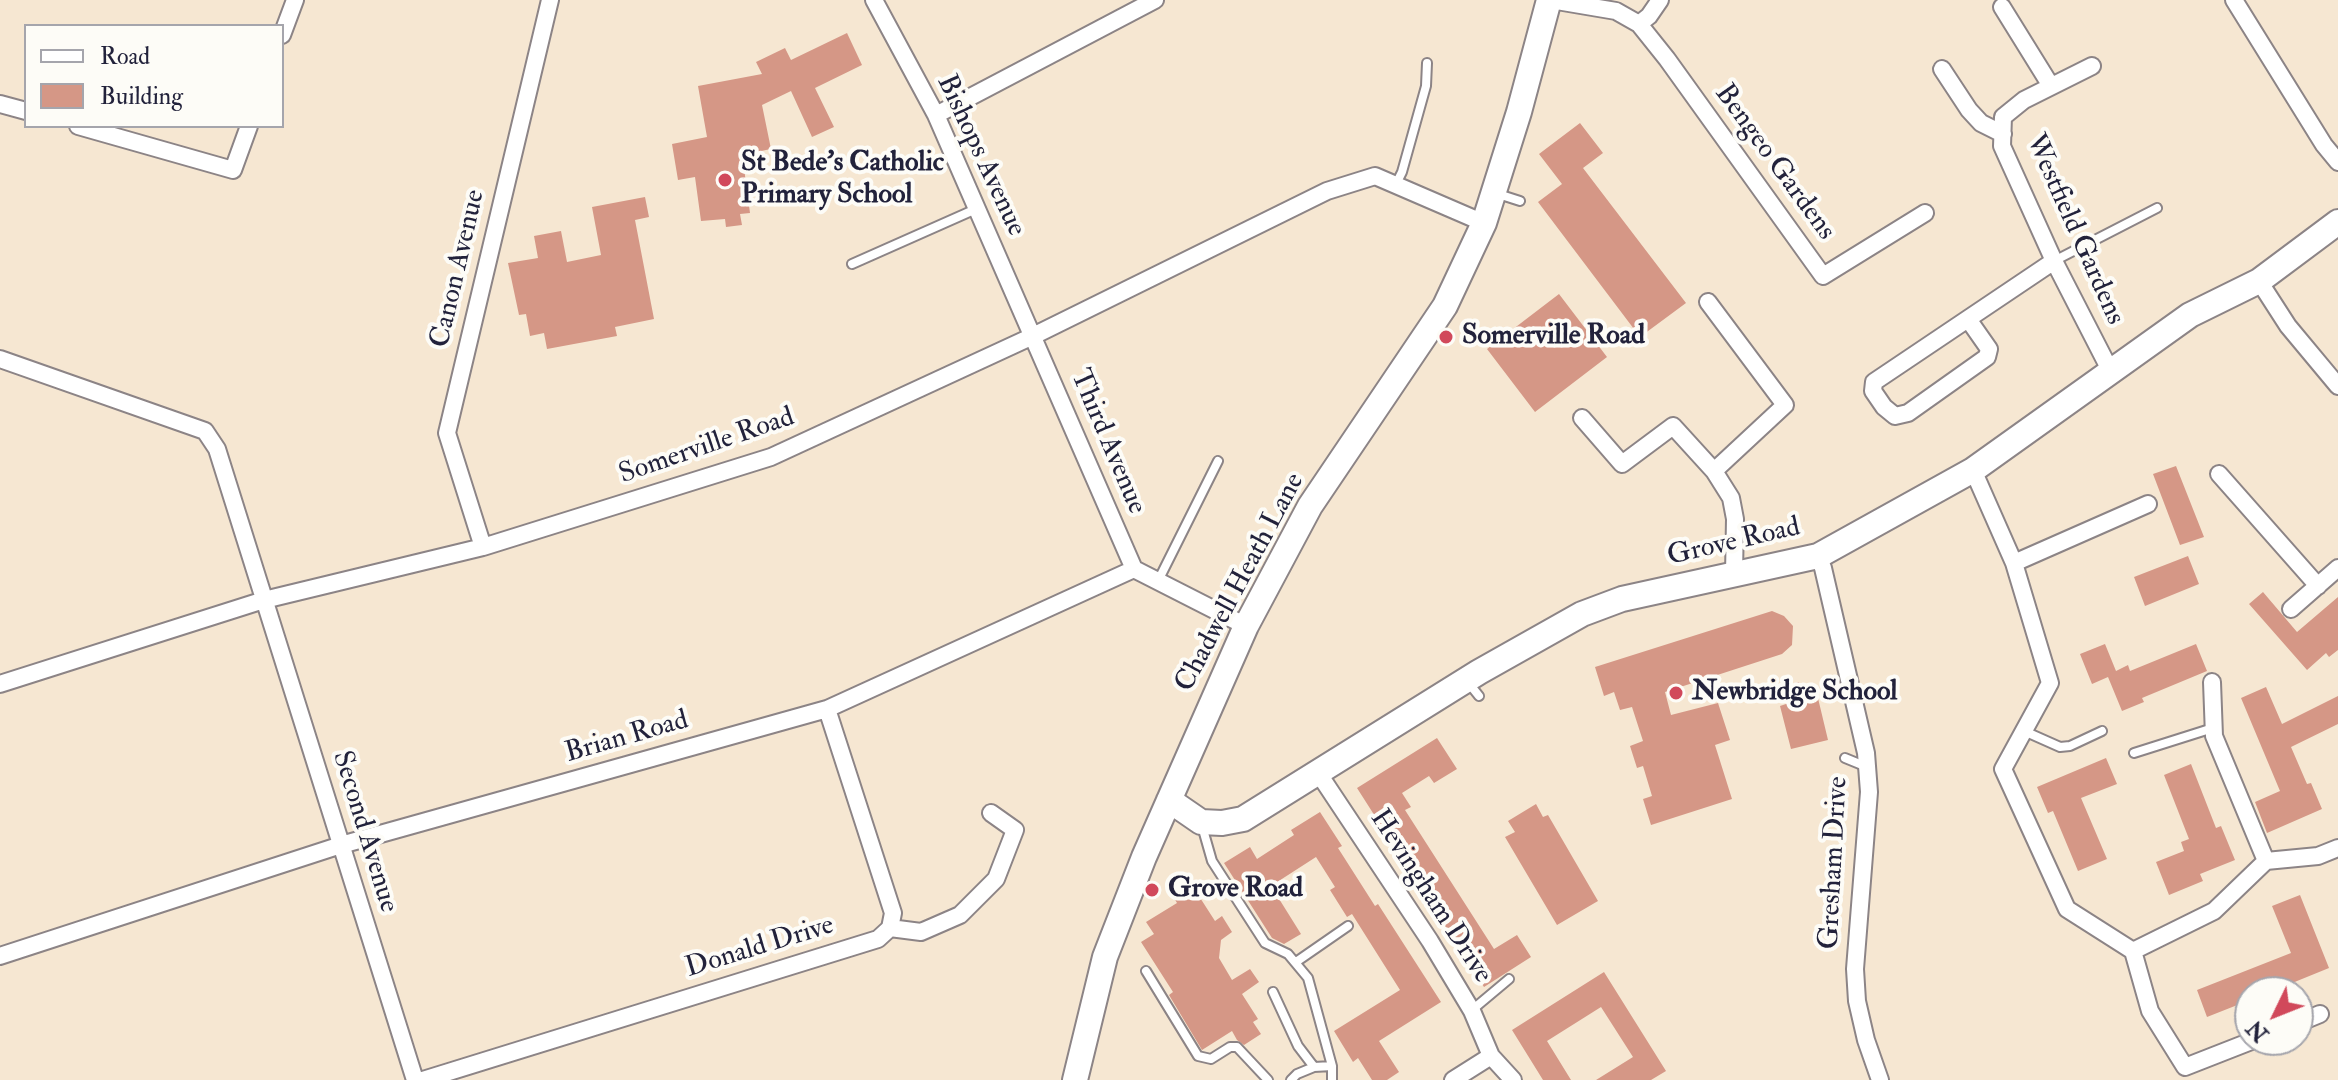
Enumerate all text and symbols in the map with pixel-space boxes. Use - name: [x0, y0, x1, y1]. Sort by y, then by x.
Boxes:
- legend: [24, 24, 284, 128]
- text: Road: [100, 41, 150, 72]
- street label: Bishops Avenue: [928, 70, 1032, 242]
- street label: Bengeo Gardens: [1706, 79, 1842, 247]
- text: Building: [100, 81, 183, 112]
- street label: Westfield Gardens: [2017, 130, 2131, 330]
- place label: St Bede's Catholic Primary School: [741, 147, 944, 213]
- marker: St Bede's Catholic Primary School: [716, 171, 734, 189]
- street label: Canon Avenue: [425, 187, 493, 351]
- place label: Somerville Road: [1462, 320, 1645, 354]
- marker: Somerville Road: [1437, 328, 1455, 346]
- street label: Third Avenue: [1061, 365, 1153, 519]
- street label: Somerville Road: [615, 401, 799, 493]
- street label: Chadwell Heath Lane: [1169, 468, 1313, 698]
- street label: Grove Road: [1664, 511, 1804, 575]
- place label: Newbridge School: [1692, 676, 1898, 710]
- marker: Newbridge School: [1667, 684, 1685, 702]
- street label: Brian Road: [562, 704, 692, 772]
- street label: Second Avenue: [324, 747, 404, 917]
- street label: Gresham Drive: [1814, 776, 1856, 950]
- street label: Hevingham Drive: [1361, 804, 1499, 990]
- place label: Grove Road: [1168, 873, 1303, 907]
- marker: Grove Road: [1143, 881, 1161, 899]
- street label: Donald Drive: [682, 910, 838, 986]
- north arrow: [2234, 976, 2314, 1056]
- text: N: [2241, 1014, 2275, 1048]

